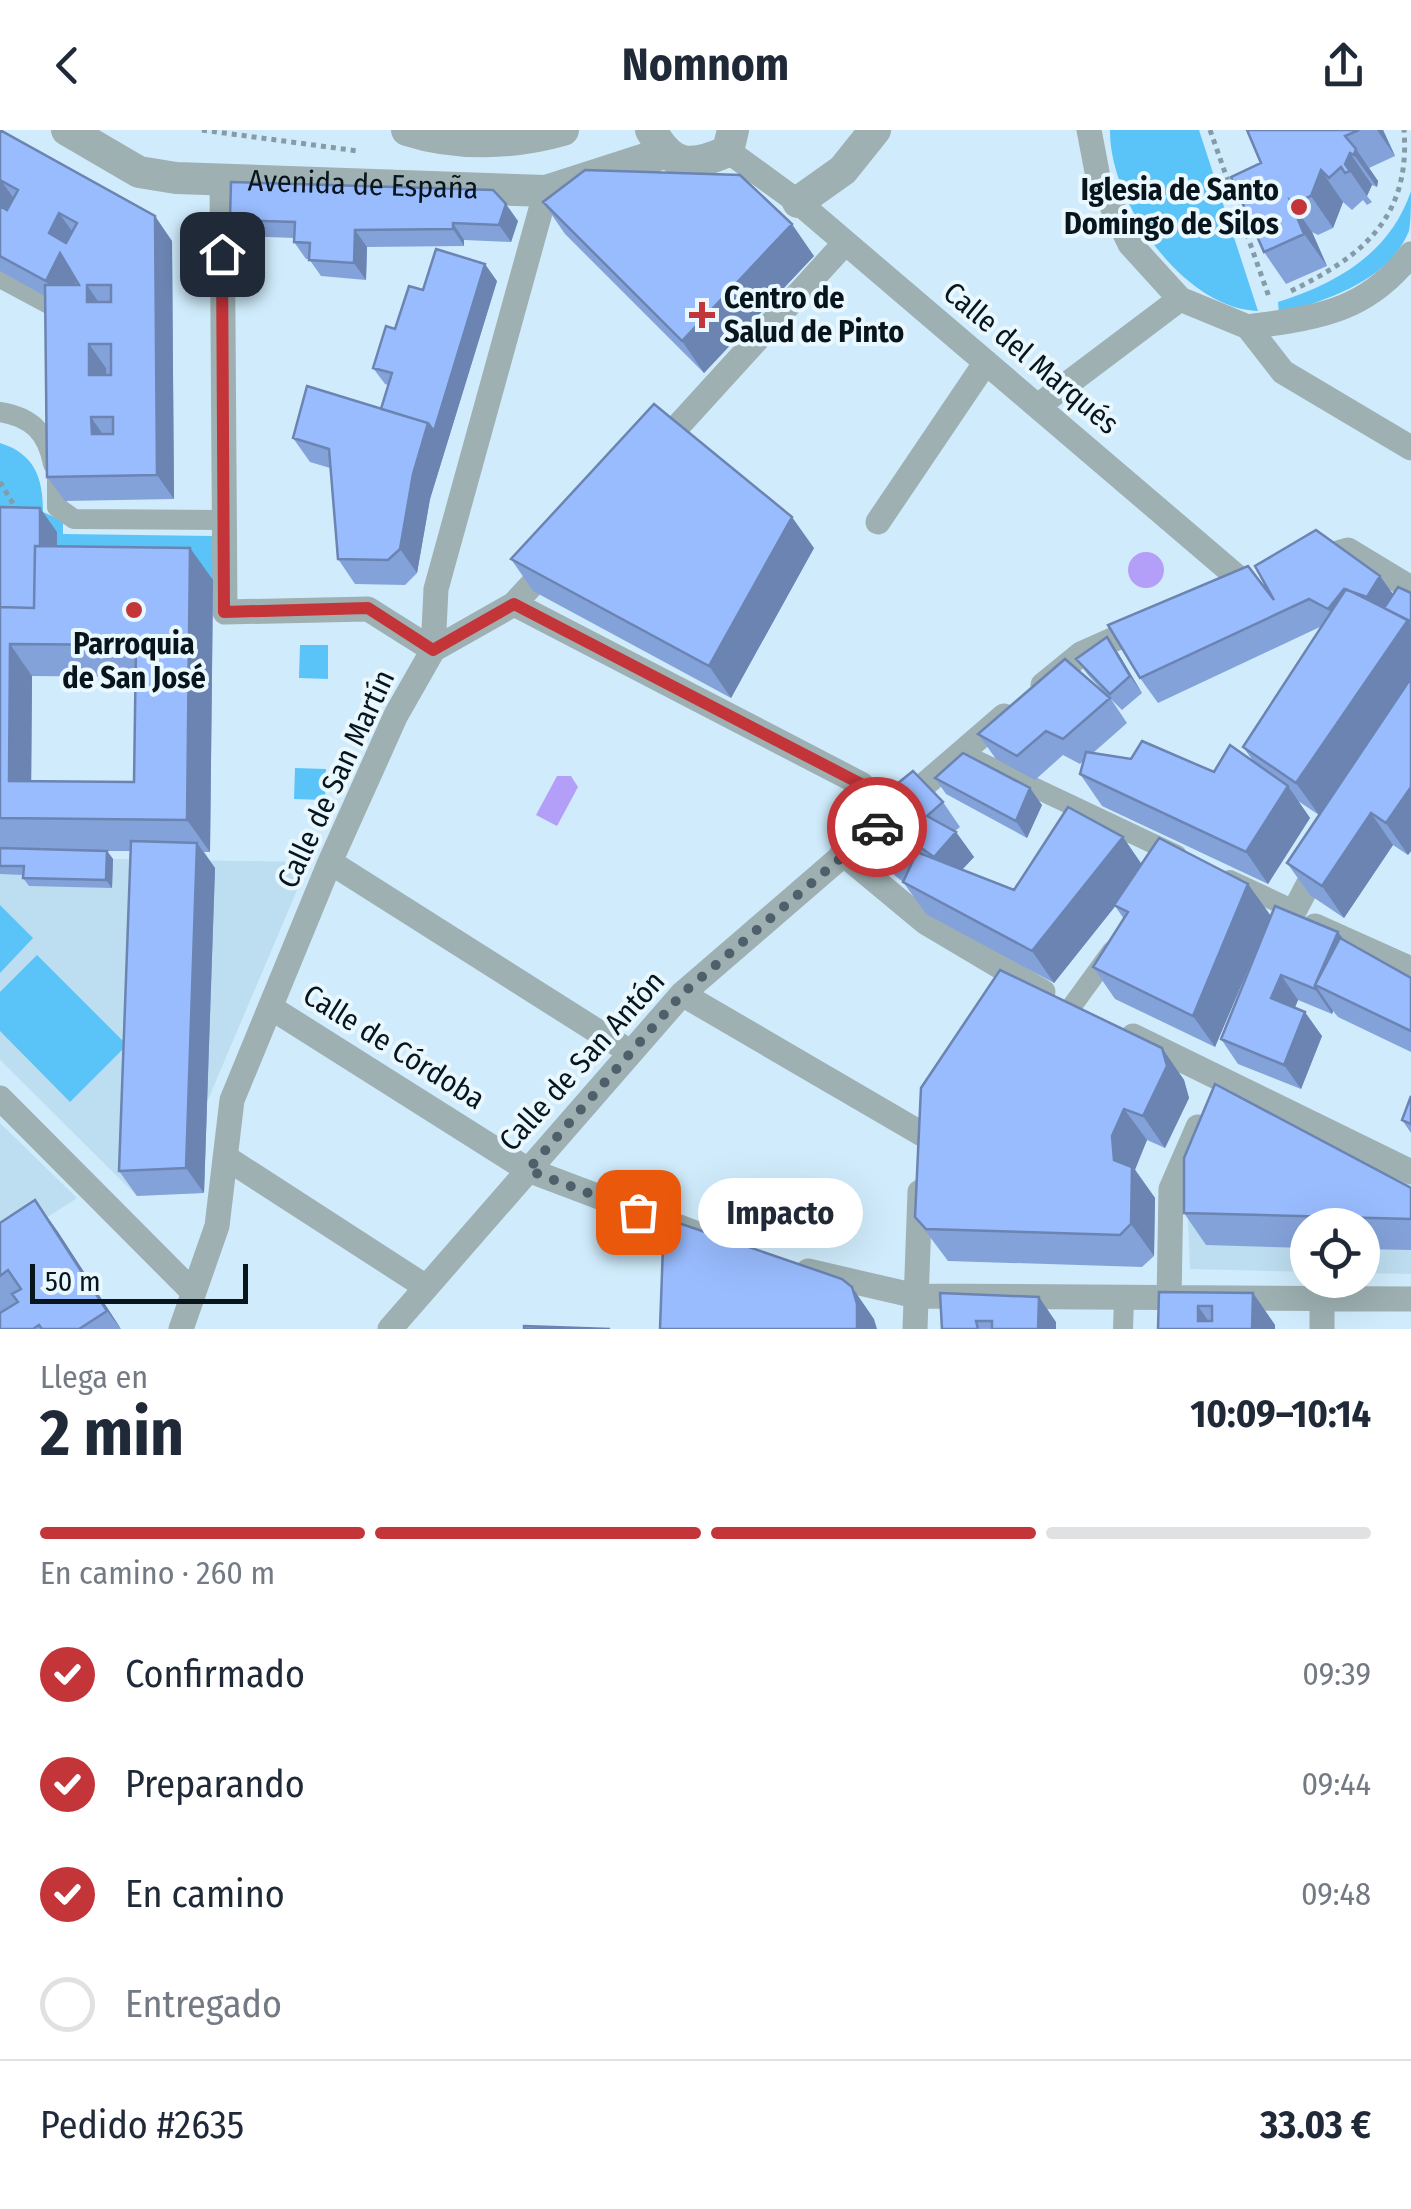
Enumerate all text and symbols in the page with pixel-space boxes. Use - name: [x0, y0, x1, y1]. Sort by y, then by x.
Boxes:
- icon: back: [40, 38, 95, 93]
- text: Nomnom: [622, 38, 789, 92]
- icon: share: [1316, 38, 1371, 93]
- street label: Avenida de España: [247, 163, 479, 207]
- place label: Iglesia de Santo Domingo de Silos: [1064, 172, 1279, 242]
- marker: Iglesia de Santo Domingo de Silos: [1288, 196, 1310, 218]
- pin: [180, 212, 265, 297]
- icon: home: [195, 227, 250, 282]
- street label: Calle del Marqués: [936, 274, 1126, 442]
- place label: Centro de Salud de Pinto: [724, 280, 904, 350]
- marker: Centro de Salud de Pinto: [689, 302, 715, 328]
- marker: Parroquia de San José: [123, 599, 145, 621]
- place label: Parroquia de San José: [62, 626, 206, 696]
- street label: Calle de San Martín: [270, 664, 402, 894]
- courier: [827, 777, 927, 877]
- icon: car: [850, 800, 905, 855]
- street label: Calle de San Antón: [492, 964, 672, 1158]
- street label: Calle de Córdoba: [297, 977, 491, 1117]
- pin: [596, 1170, 681, 1255]
- callout: Impacto: [698, 1177, 863, 1247]
- icon: bag: [611, 1185, 666, 1240]
- text: Impacto: [727, 1194, 834, 1232]
- map controls: [1290, 1208, 1380, 1298]
- button: locate: [1290, 1208, 1380, 1298]
- scale bar: [30, 1259, 248, 1304]
- text: 50 m: [45, 1265, 101, 1298]
- text: Llega en: [40, 1358, 148, 1396]
- text: 10:09–10:14: [1190, 1391, 1371, 1437]
- text: 2 min: [40, 1394, 184, 1472]
- text: En camino · 260 m: [40, 1554, 275, 1592]
- icon: check: [40, 1647, 95, 1702]
- text: Confirmado: [125, 1651, 305, 1697]
- text: 09:39: [1302, 1655, 1371, 1693]
- icon: check: [40, 1757, 95, 1812]
- text: Preparando: [125, 1761, 305, 1807]
- text: 09:44: [1301, 1765, 1371, 1803]
- icon: check: [40, 1867, 95, 1922]
- text: En camino: [125, 1871, 285, 1917]
- text: 09:48: [1301, 1875, 1371, 1913]
- text: Entregado: [125, 1981, 282, 2027]
- text: Pedido #2635: [40, 2102, 244, 2148]
- text: 33.03 €: [1260, 2102, 1371, 2148]

